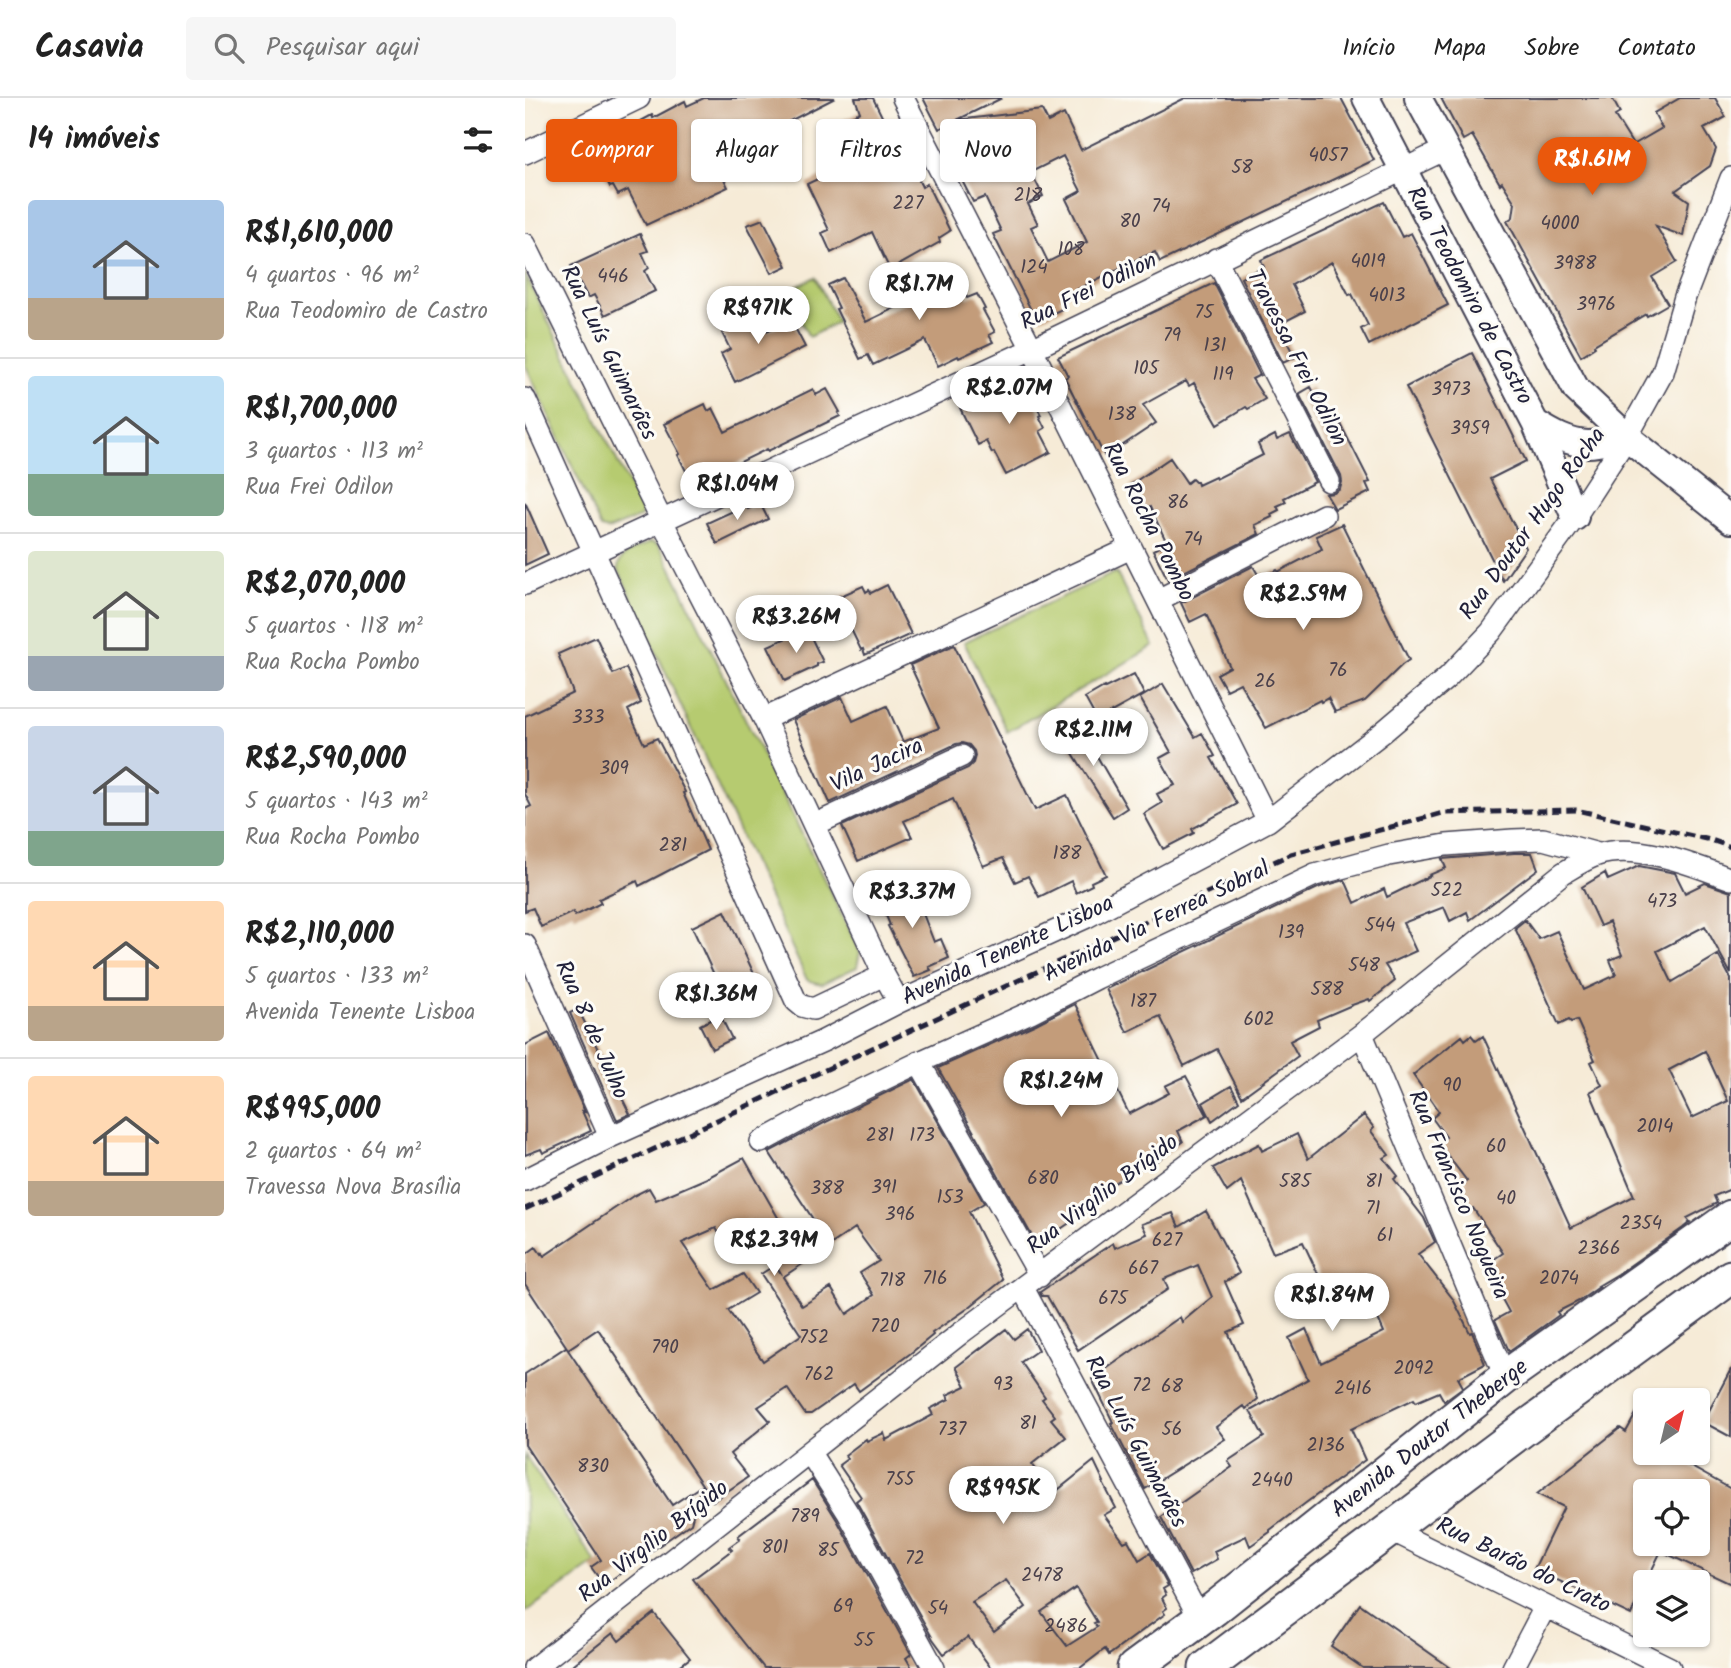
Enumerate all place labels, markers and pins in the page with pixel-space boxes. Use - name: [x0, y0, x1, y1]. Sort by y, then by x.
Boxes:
- pin: R$1.61M: [1527, 138, 1657, 197]
- pin: R$1.7M: [862, 262, 976, 322]
- pin: R$971K: [701, 286, 815, 346]
- pin: R$2.07M: [944, 366, 1074, 426]
- pin: R$1.04M: [672, 462, 802, 522]
- pin: R$2.59M: [1238, 573, 1368, 632]
- pin: R$3.26M: [731, 596, 861, 655]
- pin: R$2.11M: [1028, 708, 1158, 768]
- pin: R$3.37M: [847, 870, 977, 930]
- pin: R$1.36M: [651, 972, 781, 1032]
- pin: R$1.24M: [996, 1060, 1126, 1119]
- pin: R$2.39M: [709, 1218, 839, 1278]
- pin: R$1.84M: [1267, 1274, 1397, 1333]
- pin: R$995K: [946, 1466, 1060, 1526]

